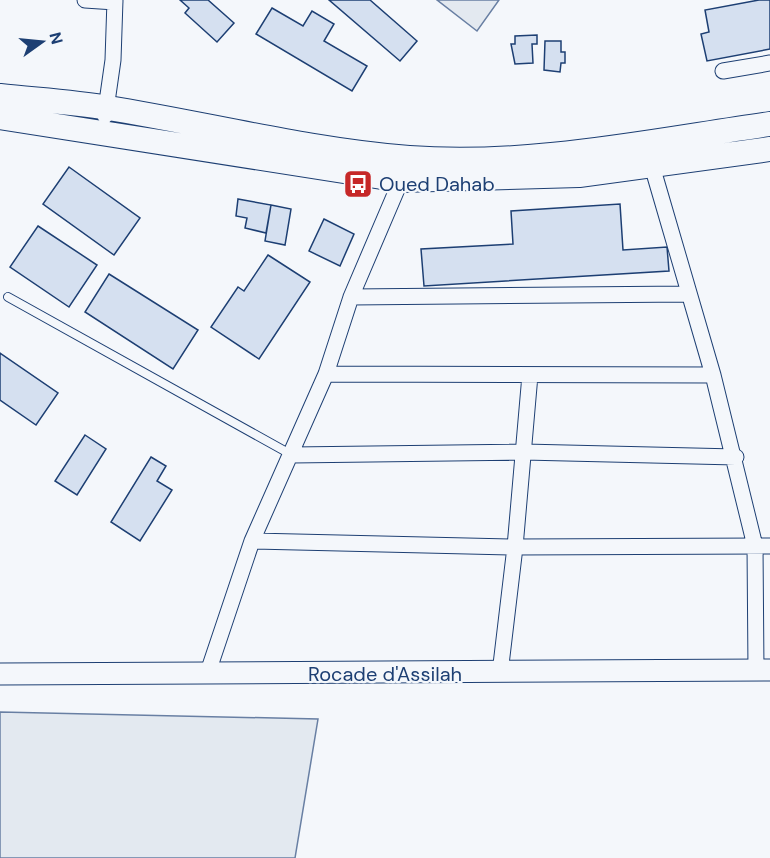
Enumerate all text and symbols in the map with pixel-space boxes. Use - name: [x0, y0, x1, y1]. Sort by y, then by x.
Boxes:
- north arrow: [12, 12, 72, 72]
- text: N: [44, 30, 68, 47]
- bus stop icon: Oued Dahab: [342, 168, 374, 200]
- place label: Oued Dahab: [379, 171, 495, 197]
- street label: Rocade d'Assilah: [308, 661, 462, 687]

